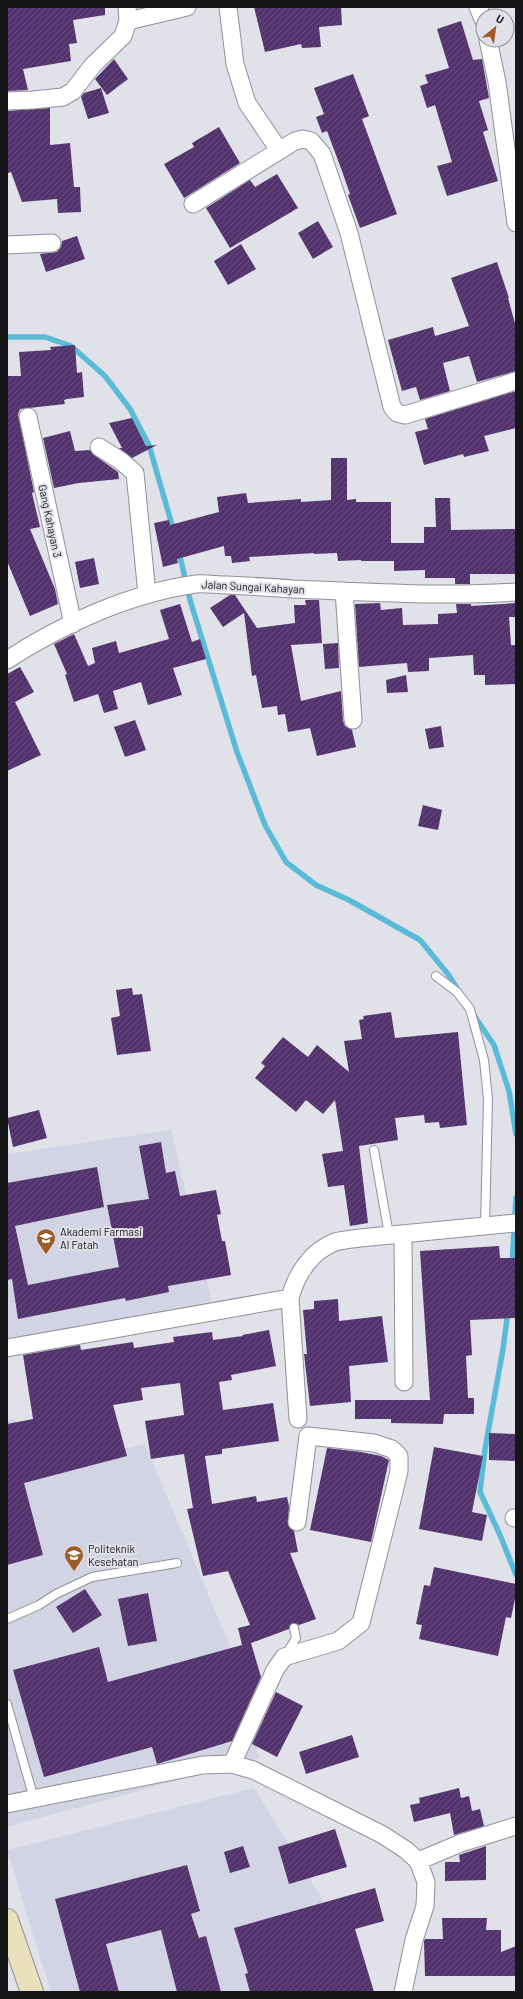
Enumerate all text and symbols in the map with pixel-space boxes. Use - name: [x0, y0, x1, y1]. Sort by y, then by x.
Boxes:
- north arrow: [475, 8, 515, 48]
- text: U: [494, 11, 506, 26]
- street label: Gang Kahayan 3: [36, 483, 65, 559]
- street label: Jalan Sungai Kahayan: [201, 577, 305, 596]
- place label: Akademi Farmasi Al Fatah: [60, 1225, 142, 1251]
- school or university icon: Akademi Farmasi Al Fatah: [35, 1227, 57, 1255]
- place label: Politeknik Kesehatan: [88, 1542, 139, 1568]
- school or university icon: Politeknik Kesehatan: [63, 1544, 85, 1572]

